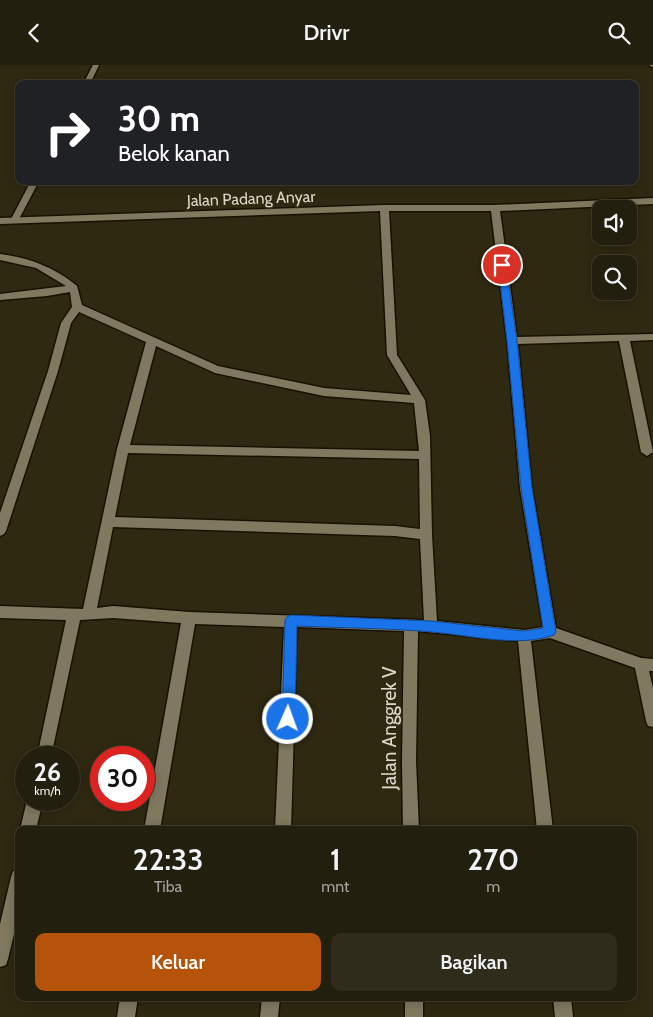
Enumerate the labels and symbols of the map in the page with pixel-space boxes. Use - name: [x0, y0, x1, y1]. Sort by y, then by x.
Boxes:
- street label: Jalan Padang Anyar: [185, 187, 317, 210]
- pin: [481, 244, 523, 286]
- street label: Jalan Anggrek V: [378, 666, 401, 791]
- position arrow: [261, 692, 313, 744]
- speed limit sign: 30: [90, 746, 155, 811]

